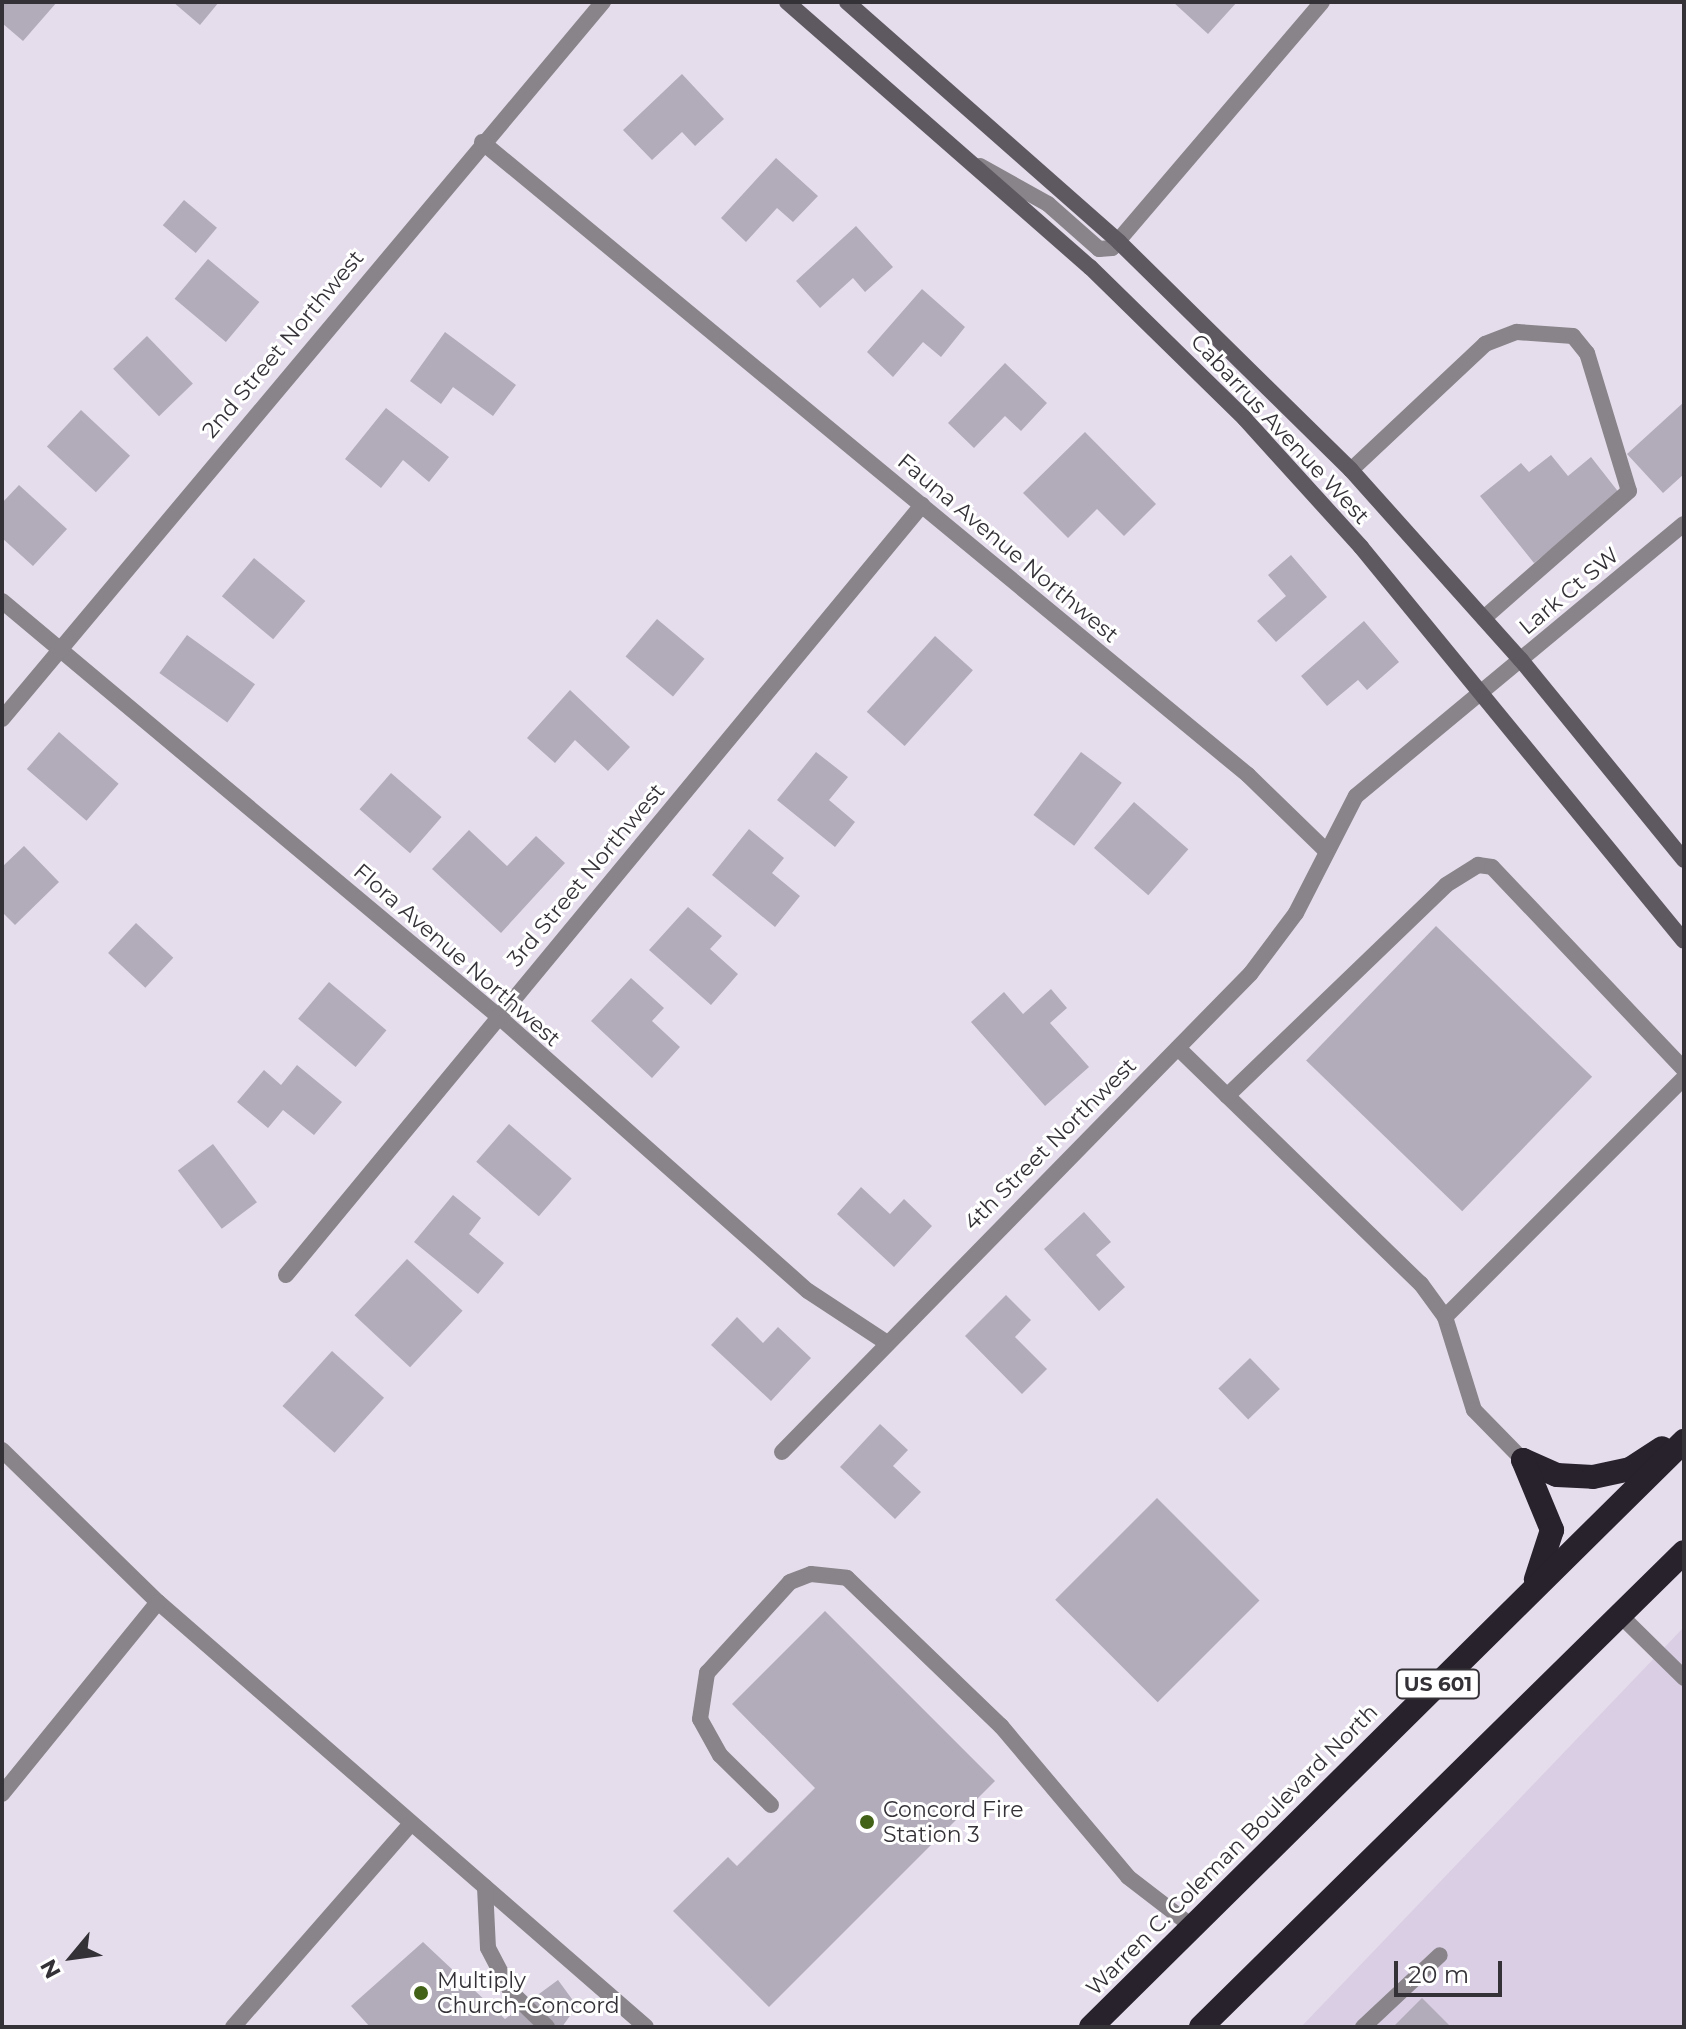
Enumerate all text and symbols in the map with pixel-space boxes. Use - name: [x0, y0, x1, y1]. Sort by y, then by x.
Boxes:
- street label: 2nd Street Northwest: [197, 245, 369, 443]
- street label: Cabarrus Avenue West: [1185, 329, 1375, 529]
- street label: Fauna Avenue Northwest: [892, 448, 1124, 648]
- street label: Lark Ct SW: [1514, 542, 1624, 640]
- street label: 3rd Street Northwest: [502, 778, 670, 972]
- street label: Flora Avenue Northwest: [348, 858, 566, 1052]
- street label: 4th Street Northwest: [958, 1052, 1142, 1236]
- road number: US 601: [1394, 1668, 1482, 1700]
- street label: Warren C. Coleman Boulevard North: [1081, 1699, 1383, 2001]
- place label: Concord Fire Station 3: [883, 1796, 1024, 1848]
- marker: Concord Fire Station 3: [858, 1813, 876, 1831]
- north arrow: [32, 1917, 112, 1997]
- scale bar: [1398, 1945, 1506, 1995]
- text: N: [34, 1955, 67, 1983]
- text: 20 m: [1408, 1960, 1469, 1989]
- place label: Multiply Church-Concord: [437, 1967, 620, 2018]
- marker: Multiply Church-Concord: [412, 1984, 430, 2002]

